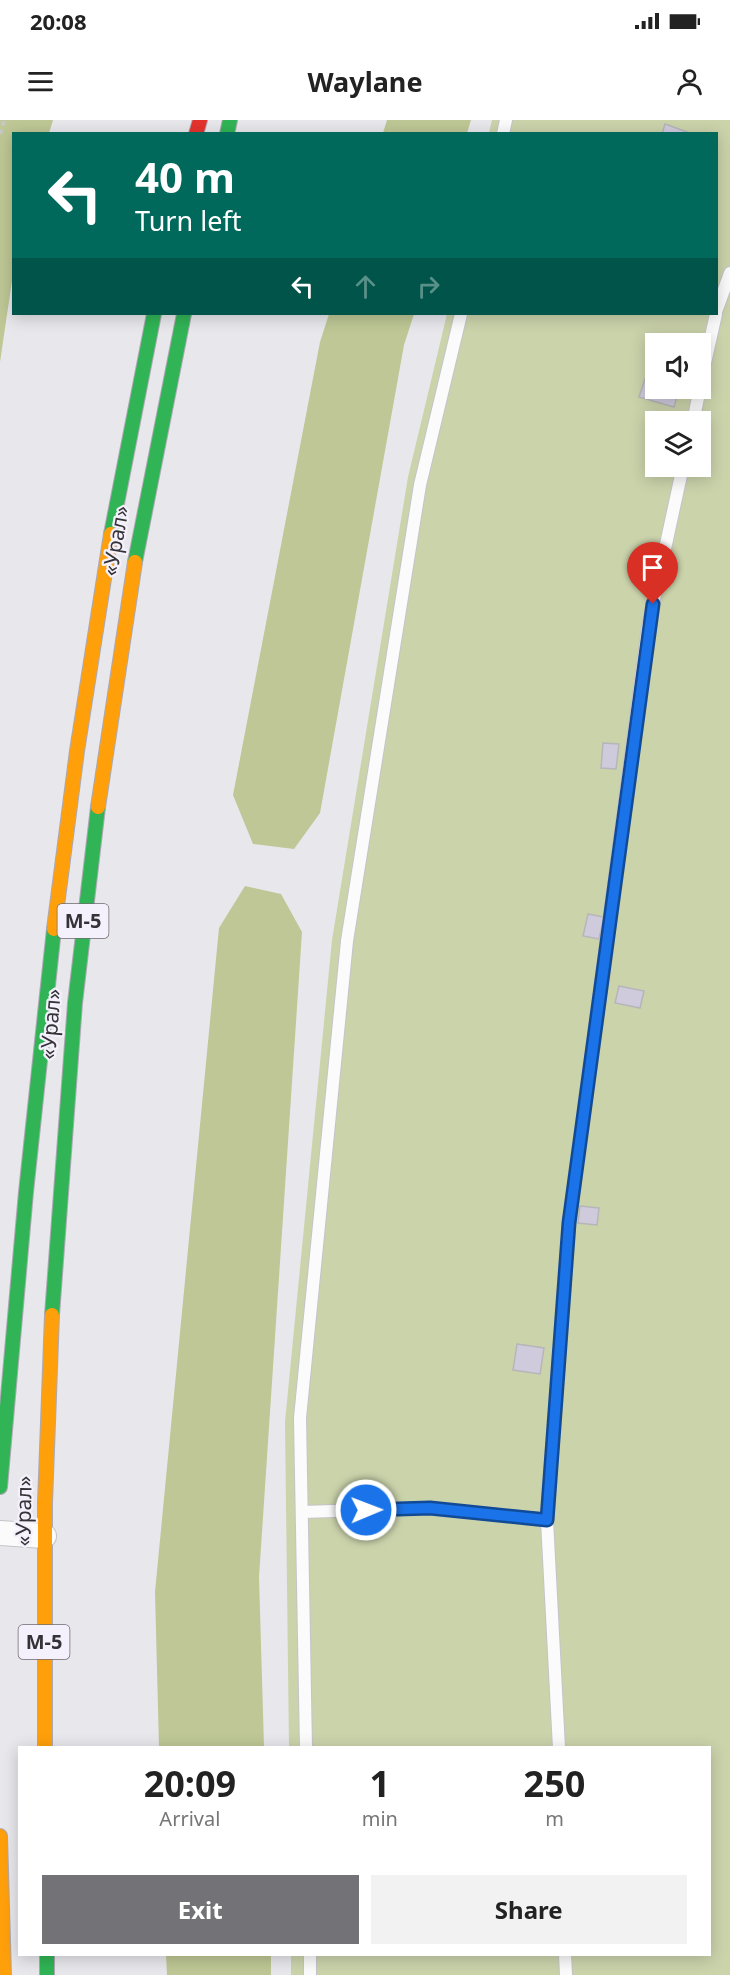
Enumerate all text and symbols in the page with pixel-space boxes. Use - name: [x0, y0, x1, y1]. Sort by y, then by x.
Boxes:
- text: 20:08: [30, 6, 87, 36]
- text: Waylane: [307, 63, 423, 100]
- icon: menu: [24, 65, 57, 98]
- icon: person: [673, 65, 706, 98]
- text: 40 m: [135, 148, 235, 205]
- icon: left: [36, 156, 114, 234]
- text: Turn left: [135, 202, 241, 239]
- icon: left: [286, 270, 319, 303]
- icon: ahead: [349, 270, 382, 303]
- icon: right: [412, 270, 445, 303]
- map controls: [645, 333, 711, 477]
- button: sound: [645, 333, 711, 399]
- button: layers: [645, 411, 711, 477]
- street label: «Урал»: [95, 503, 135, 578]
- pin: [627, 542, 678, 604]
- icon: arrive: [636, 551, 669, 584]
- road number: М-5: [58, 904, 109, 938]
- street label: «Урал»: [33, 987, 67, 1060]
- street label: «Урал»: [8, 1475, 38, 1547]
- position arrow: [334, 1478, 398, 1542]
- road number: М-5: [18, 1625, 70, 1659]
- text: 20:09: [144, 1759, 236, 1808]
- text: 1: [370, 1759, 390, 1808]
- text: 250: [524, 1759, 585, 1808]
- text: Arrival: [159, 1805, 220, 1832]
- text: min: [362, 1805, 398, 1832]
- text: m: [545, 1805, 564, 1832]
- button: Exit: [42, 1875, 359, 1944]
- button: Share: [371, 1875, 687, 1944]

